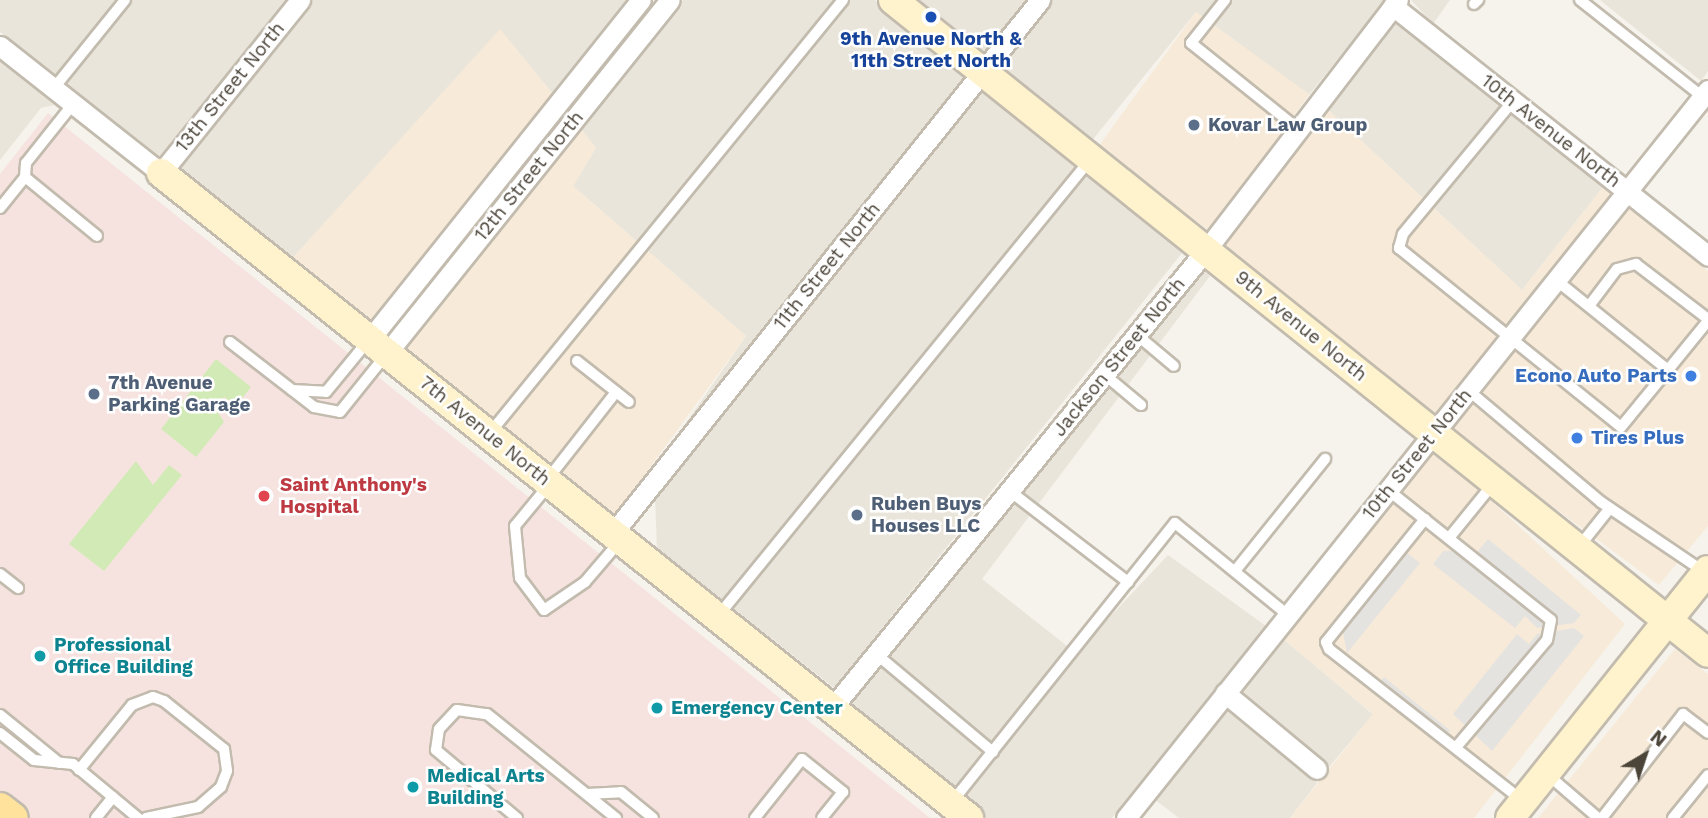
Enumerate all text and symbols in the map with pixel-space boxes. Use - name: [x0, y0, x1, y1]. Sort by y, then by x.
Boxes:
- marker: 9th Avenue North & 11th Street North: [923, 9, 939, 25]
- street label: 13th Street North: [171, 17, 289, 157]
- place label: 9th Avenue North & 11th Street North: [840, 28, 1022, 72]
- street label: 10th Avenue North: [1477, 69, 1625, 193]
- street label: 12th Street North: [470, 106, 588, 246]
- place label: Kovar Law Group: [1208, 114, 1368, 136]
- marker: Kovar Law Group: [1186, 117, 1202, 133]
- street label: 11th Street North: [769, 198, 885, 334]
- street label: 9th Avenue North: [1230, 266, 1372, 386]
- street label: Jackson Street North: [1048, 273, 1190, 441]
- place label: Econo Auto Parts: [1515, 365, 1677, 387]
- marker: Econo Auto Parts: [1683, 368, 1699, 384]
- street label: 7th Avenue North: [415, 371, 555, 491]
- place label: 7th Avenue Parking Garage: [108, 372, 251, 416]
- street label: 10th Street North: [1357, 384, 1477, 524]
- marker: 7th Avenue Parking Garage: [86, 386, 102, 402]
- place label: Tires Plus: [1591, 427, 1684, 449]
- marker: Tires Plus: [1569, 430, 1585, 446]
- place label: Saint Anthony's Hospital: [280, 474, 427, 518]
- marker: Saint Anthony's Hospital: [254, 486, 274, 506]
- place label: Ruben Buys Houses LLC: [871, 493, 981, 537]
- marker: Ruben Buys Houses LLC: [849, 507, 865, 523]
- place label: Professional Office Building: [54, 634, 193, 678]
- marker: Professional Office Building: [32, 648, 48, 664]
- place label: Emergency Center: [671, 697, 843, 719]
- marker: Emergency Center: [649, 700, 665, 716]
- north arrow: [1610, 720, 1680, 790]
- text: N: [1646, 725, 1671, 752]
- place label: Medical Arts Building: [427, 765, 545, 809]
- marker: Medical Arts Building: [405, 779, 421, 795]

